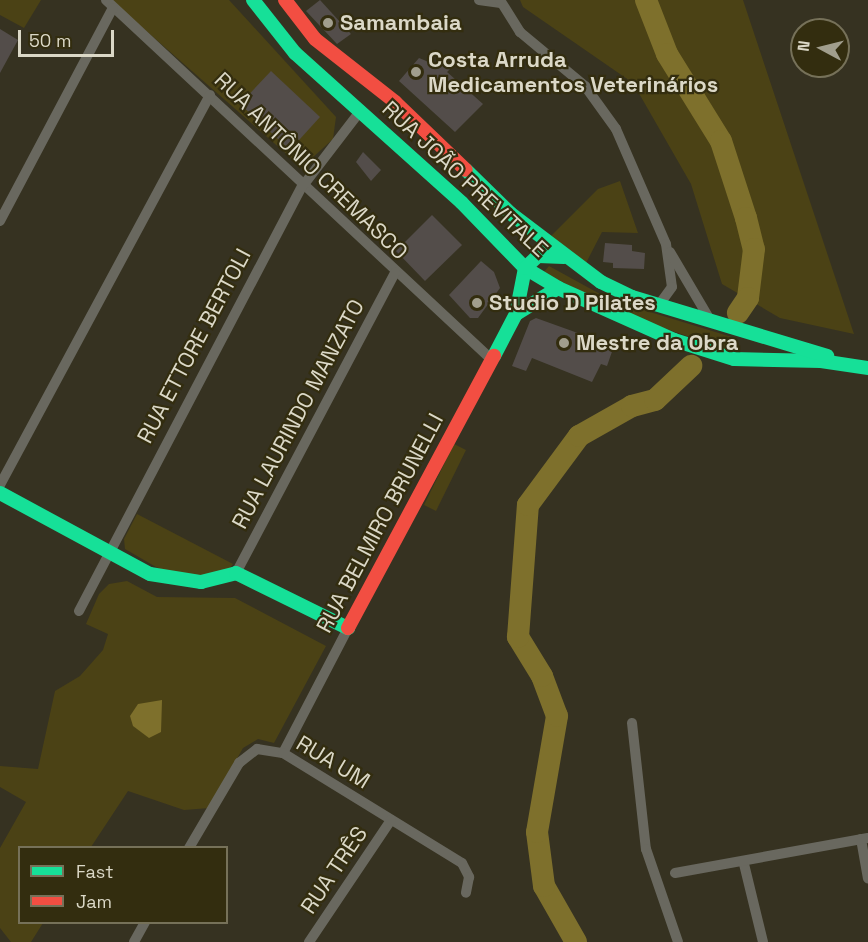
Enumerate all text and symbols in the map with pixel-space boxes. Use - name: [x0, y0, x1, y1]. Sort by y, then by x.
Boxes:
- place label: Samambaia: [340, 10, 462, 36]
- marker: Samambaia: [321, 16, 335, 30]
- scale bar: [21, 18, 117, 56]
- north arrow: [790, 18, 850, 78]
- text: 50 m: [29, 29, 71, 52]
- text: N: [793, 39, 815, 53]
- place label: Costa Arruda Medicamentos Veterinários: [428, 46, 719, 98]
- marker: Costa Arruda Medicamentos Veterinários: [409, 65, 423, 79]
- street label: RUA ANTÔNIO CREMASCO: [209, 67, 413, 265]
- street label: RUA JOÃO PREVITALE: [377, 95, 553, 263]
- street label: RUA ETTORE BERTOLI: [131, 244, 257, 448]
- place label: Studio D Pilates: [489, 290, 656, 316]
- street label: RUA LAURINDO MANZATO: [226, 295, 370, 533]
- marker: Studio D Pilates: [470, 296, 484, 310]
- place label: Mestre da Obra: [576, 330, 738, 356]
- marker: Mestre da Obra: [557, 336, 571, 350]
- street label: RUA BELMIRO BRUNELLI: [311, 409, 449, 637]
- street label: RUA UM: [291, 730, 375, 794]
- street label: RUA TRÊS: [295, 821, 373, 919]
- legend: [18, 846, 228, 924]
- text: Fast: [76, 860, 113, 883]
- text: Jam: [76, 890, 112, 913]

